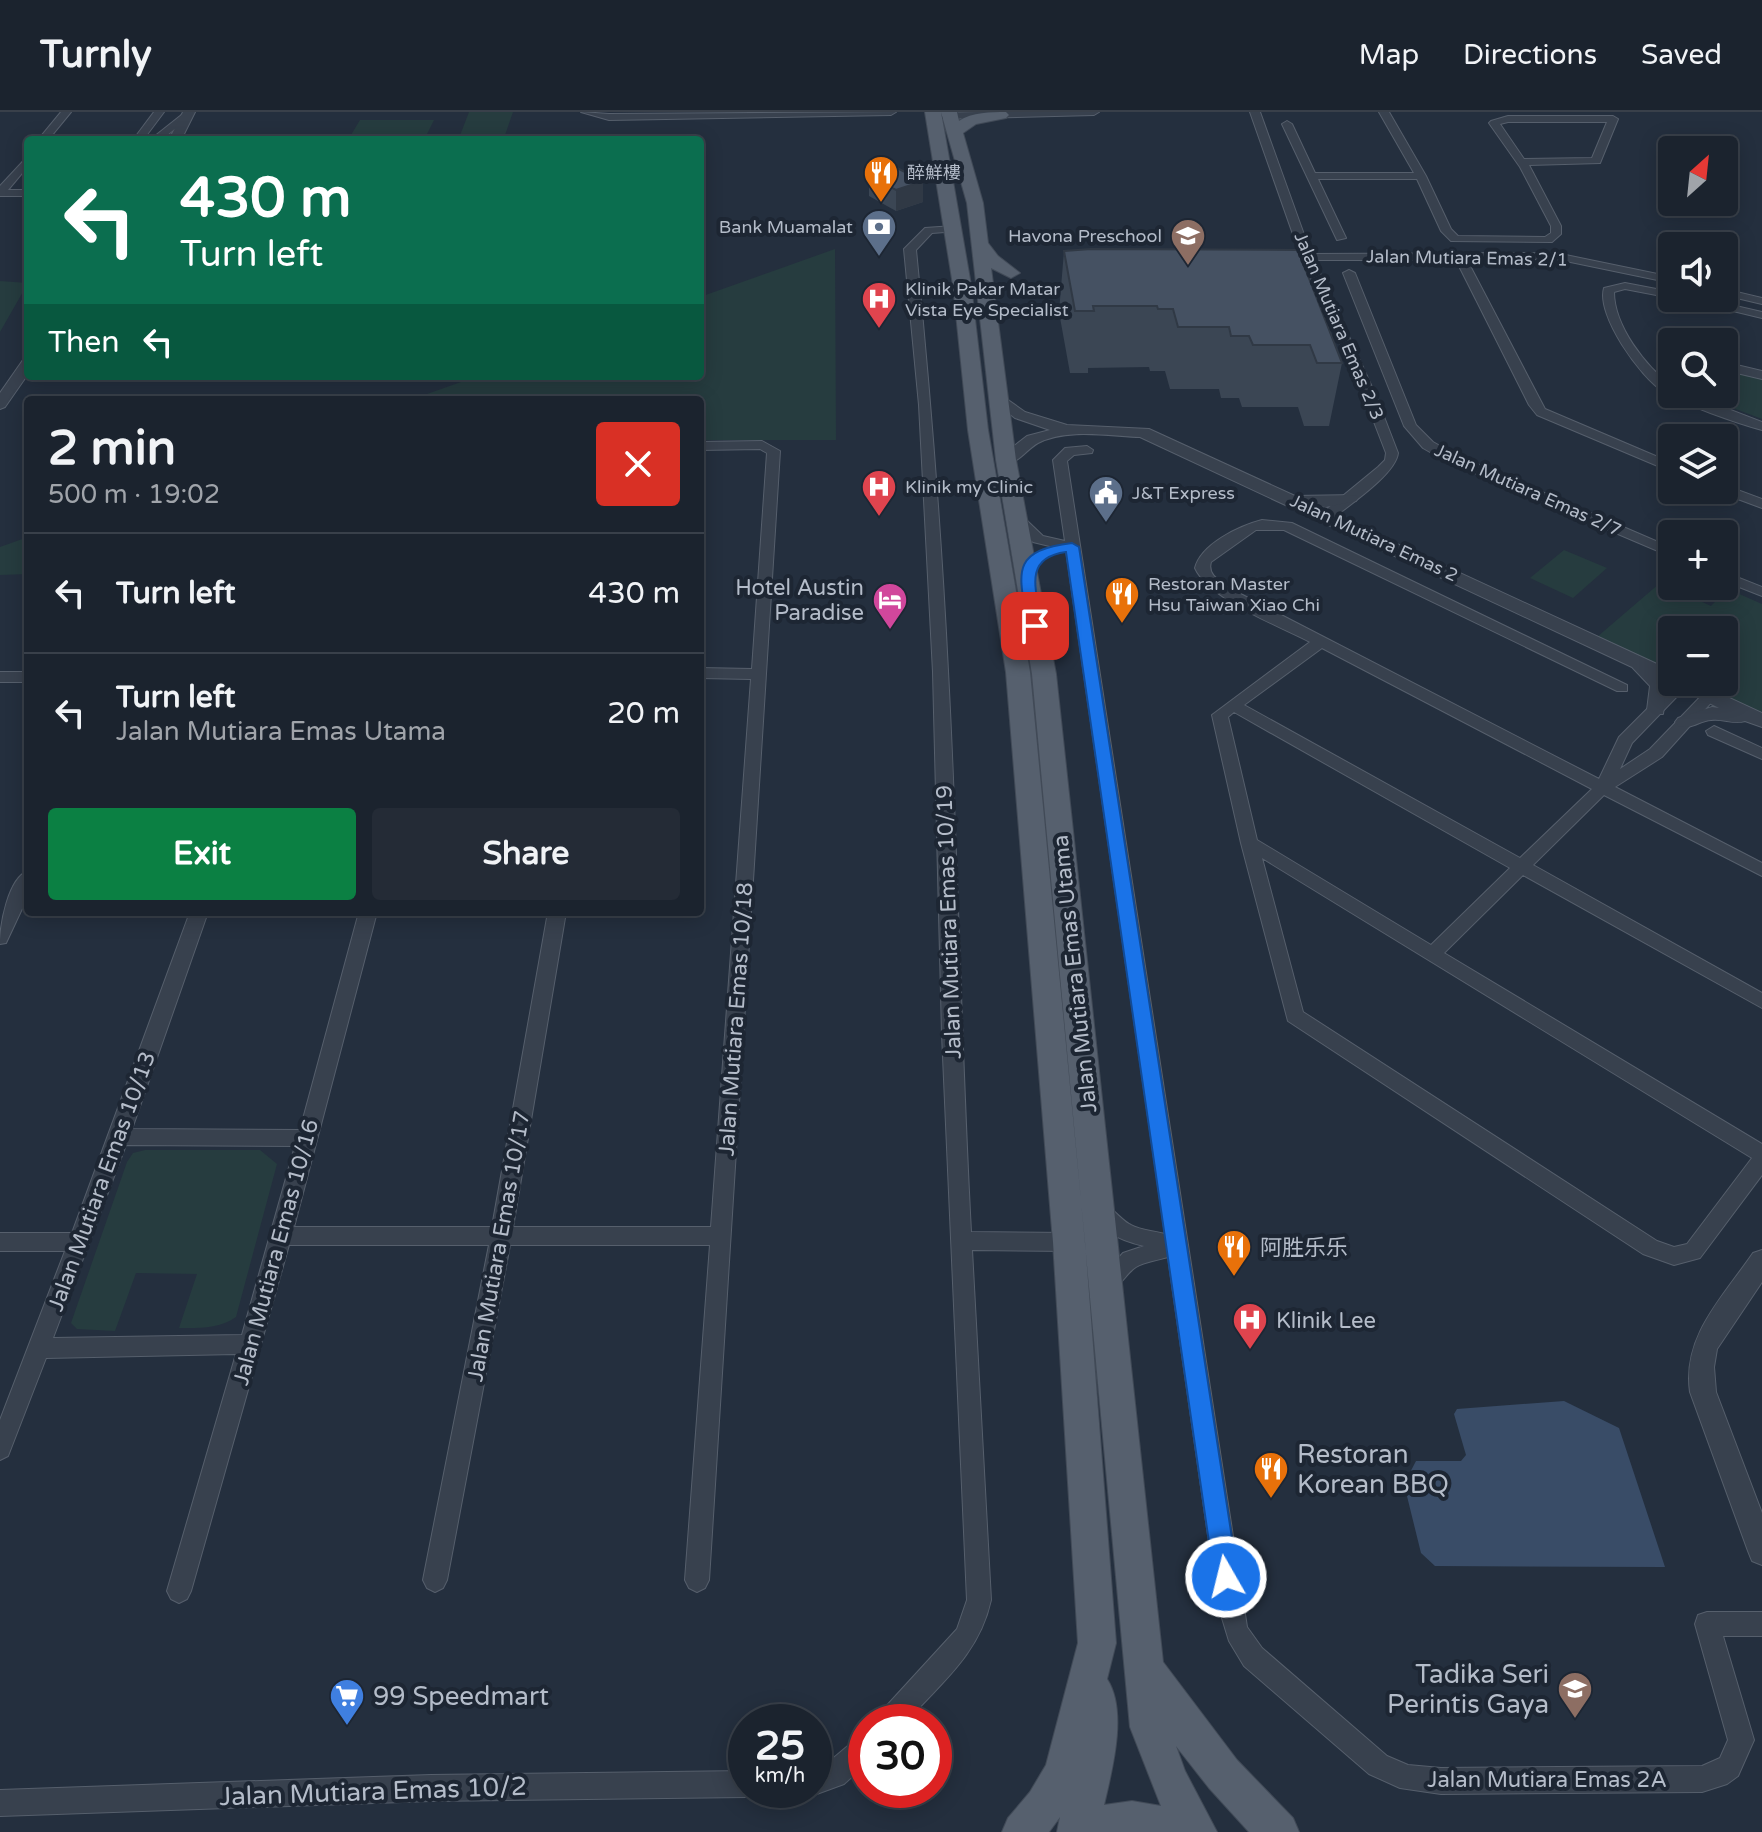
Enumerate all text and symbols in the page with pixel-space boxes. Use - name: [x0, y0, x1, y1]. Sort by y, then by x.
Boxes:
- text: Turnly: [40, 32, 152, 78]
- text: Map: [1359, 38, 1419, 72]
- text: Directions: [1463, 38, 1597, 72]
- text: Saved: [1641, 38, 1722, 72]
- north arrow: [1658, 136, 1738, 216]
- map controls: [1658, 136, 1738, 696]
- restaurant icon: 醉鮮樓: [862, 154, 900, 204]
- place label: 醉鮮樓: [907, 162, 961, 184]
- text: 430 m: [180, 165, 351, 232]
- icon: left: [48, 168, 152, 272]
- bank icon: Bank Muamalat: [860, 208, 898, 258]
- place label: Bank Muamalat: [719, 216, 853, 238]
- school or university icon: Havona Preschool: [1169, 217, 1207, 267]
- place label: Havona Preschool: [1008, 225, 1162, 247]
- street label: Jalan Mutiara Emas 2/3: [1289, 229, 1389, 423]
- button: sound: [1658, 232, 1738, 312]
- text: Turn left: [180, 233, 323, 276]
- street label: Jalan Mutiara Emas 2/1: [1366, 245, 1568, 271]
- place label: Klinik Pakar Matar Vista Eye Specialist: [905, 278, 1069, 321]
- hospital icon: Klinik Pakar Matar Vista Eye Specialist: [860, 280, 898, 330]
- icon: left: [136, 320, 180, 364]
- text: Then: [48, 324, 120, 361]
- button: search: [1658, 328, 1738, 408]
- text: 2 min: [48, 420, 176, 478]
- button: close: [596, 422, 680, 506]
- button: layers: [1658, 424, 1738, 504]
- street label: Jalan Mutiara Emas 2/7: [1431, 439, 1625, 541]
- hospital icon: Klinik my Clinic: [860, 468, 898, 518]
- public building icon: J&T Express: [1087, 474, 1125, 524]
- place label: Klinik my Clinic: [905, 476, 1033, 498]
- text: 500 m · 19:02: [48, 479, 220, 510]
- place label: J&T Express: [1132, 482, 1235, 504]
- street label: Jalan Mutiara Emas 2: [1287, 489, 1461, 587]
- button: +: [1658, 520, 1738, 600]
- icon: left: [48, 571, 92, 615]
- place label: Restoran Master Hsu Taiwan Xiao Chi: [1148, 573, 1320, 616]
- text: Turn left: [116, 575, 235, 612]
- text: 430 m: [588, 575, 680, 612]
- place label: Hotel Austin Paradise: [735, 575, 864, 626]
- restaurant icon: Restoran Master Hsu Taiwan Xiao Chi: [1103, 575, 1141, 625]
- hotel icon: Hotel Austin Paradise: [871, 581, 909, 631]
- pin: [1001, 592, 1069, 660]
- icon: arrive: [1013, 604, 1057, 648]
- button: −: [1658, 616, 1738, 696]
- text: Turn left: [116, 679, 235, 716]
- icon: left: [48, 691, 92, 735]
- text: 20 m: [607, 695, 680, 732]
- text: Jalan Mutiara Emas Utama: [116, 716, 446, 747]
- street label: Jalan Mutiara Emas 10/19: [931, 784, 967, 1060]
- button: Exit: [48, 808, 356, 900]
- button: Share: [372, 808, 680, 900]
- street label: Jalan Mutiara Emas Utama: [1047, 834, 1103, 1114]
- street label: Jalan Mutiara Emas 10/18: [713, 881, 759, 1157]
- street label: Jalan Mutiara Emas 10/13: [43, 1048, 161, 1315]
- street label: Jalan Mutiara Emas 10/17: [462, 1109, 536, 1384]
- street label: Jalan Mutiara Emas 10/16: [228, 1116, 324, 1388]
- restaurant icon: 阿胜乐乐: [1215, 1228, 1253, 1278]
- place label: 阿胜乐乐: [1260, 1235, 1348, 1261]
- hospital icon: Klinik Lee: [1231, 1301, 1269, 1351]
- place label: Klinik Lee: [1276, 1308, 1376, 1334]
- place label: Restoran Korean BBQ: [1297, 1439, 1449, 1500]
- restaurant icon: Restoran Korean BBQ: [1252, 1450, 1290, 1500]
- position arrow: [1184, 1535, 1268, 1619]
- place label: Tadika Seri Perintis Gaya: [1387, 1659, 1549, 1720]
- school or university icon: Tadika Seri Perintis Gaya: [1556, 1670, 1594, 1720]
- supermarket icon: 99 Speedmart: [328, 1677, 366, 1727]
- place label: 99 Speedmart: [373, 1681, 549, 1712]
- speed limit sign: 30: [848, 1704, 952, 1808]
- text: 25: [755, 1722, 805, 1770]
- text: km/h: [755, 1764, 805, 1788]
- street label: Jalan Mutiara Emas 2A: [1427, 1767, 1667, 1793]
- street label: Jalan Mutiara Emas 10/2: [219, 1771, 527, 1812]

